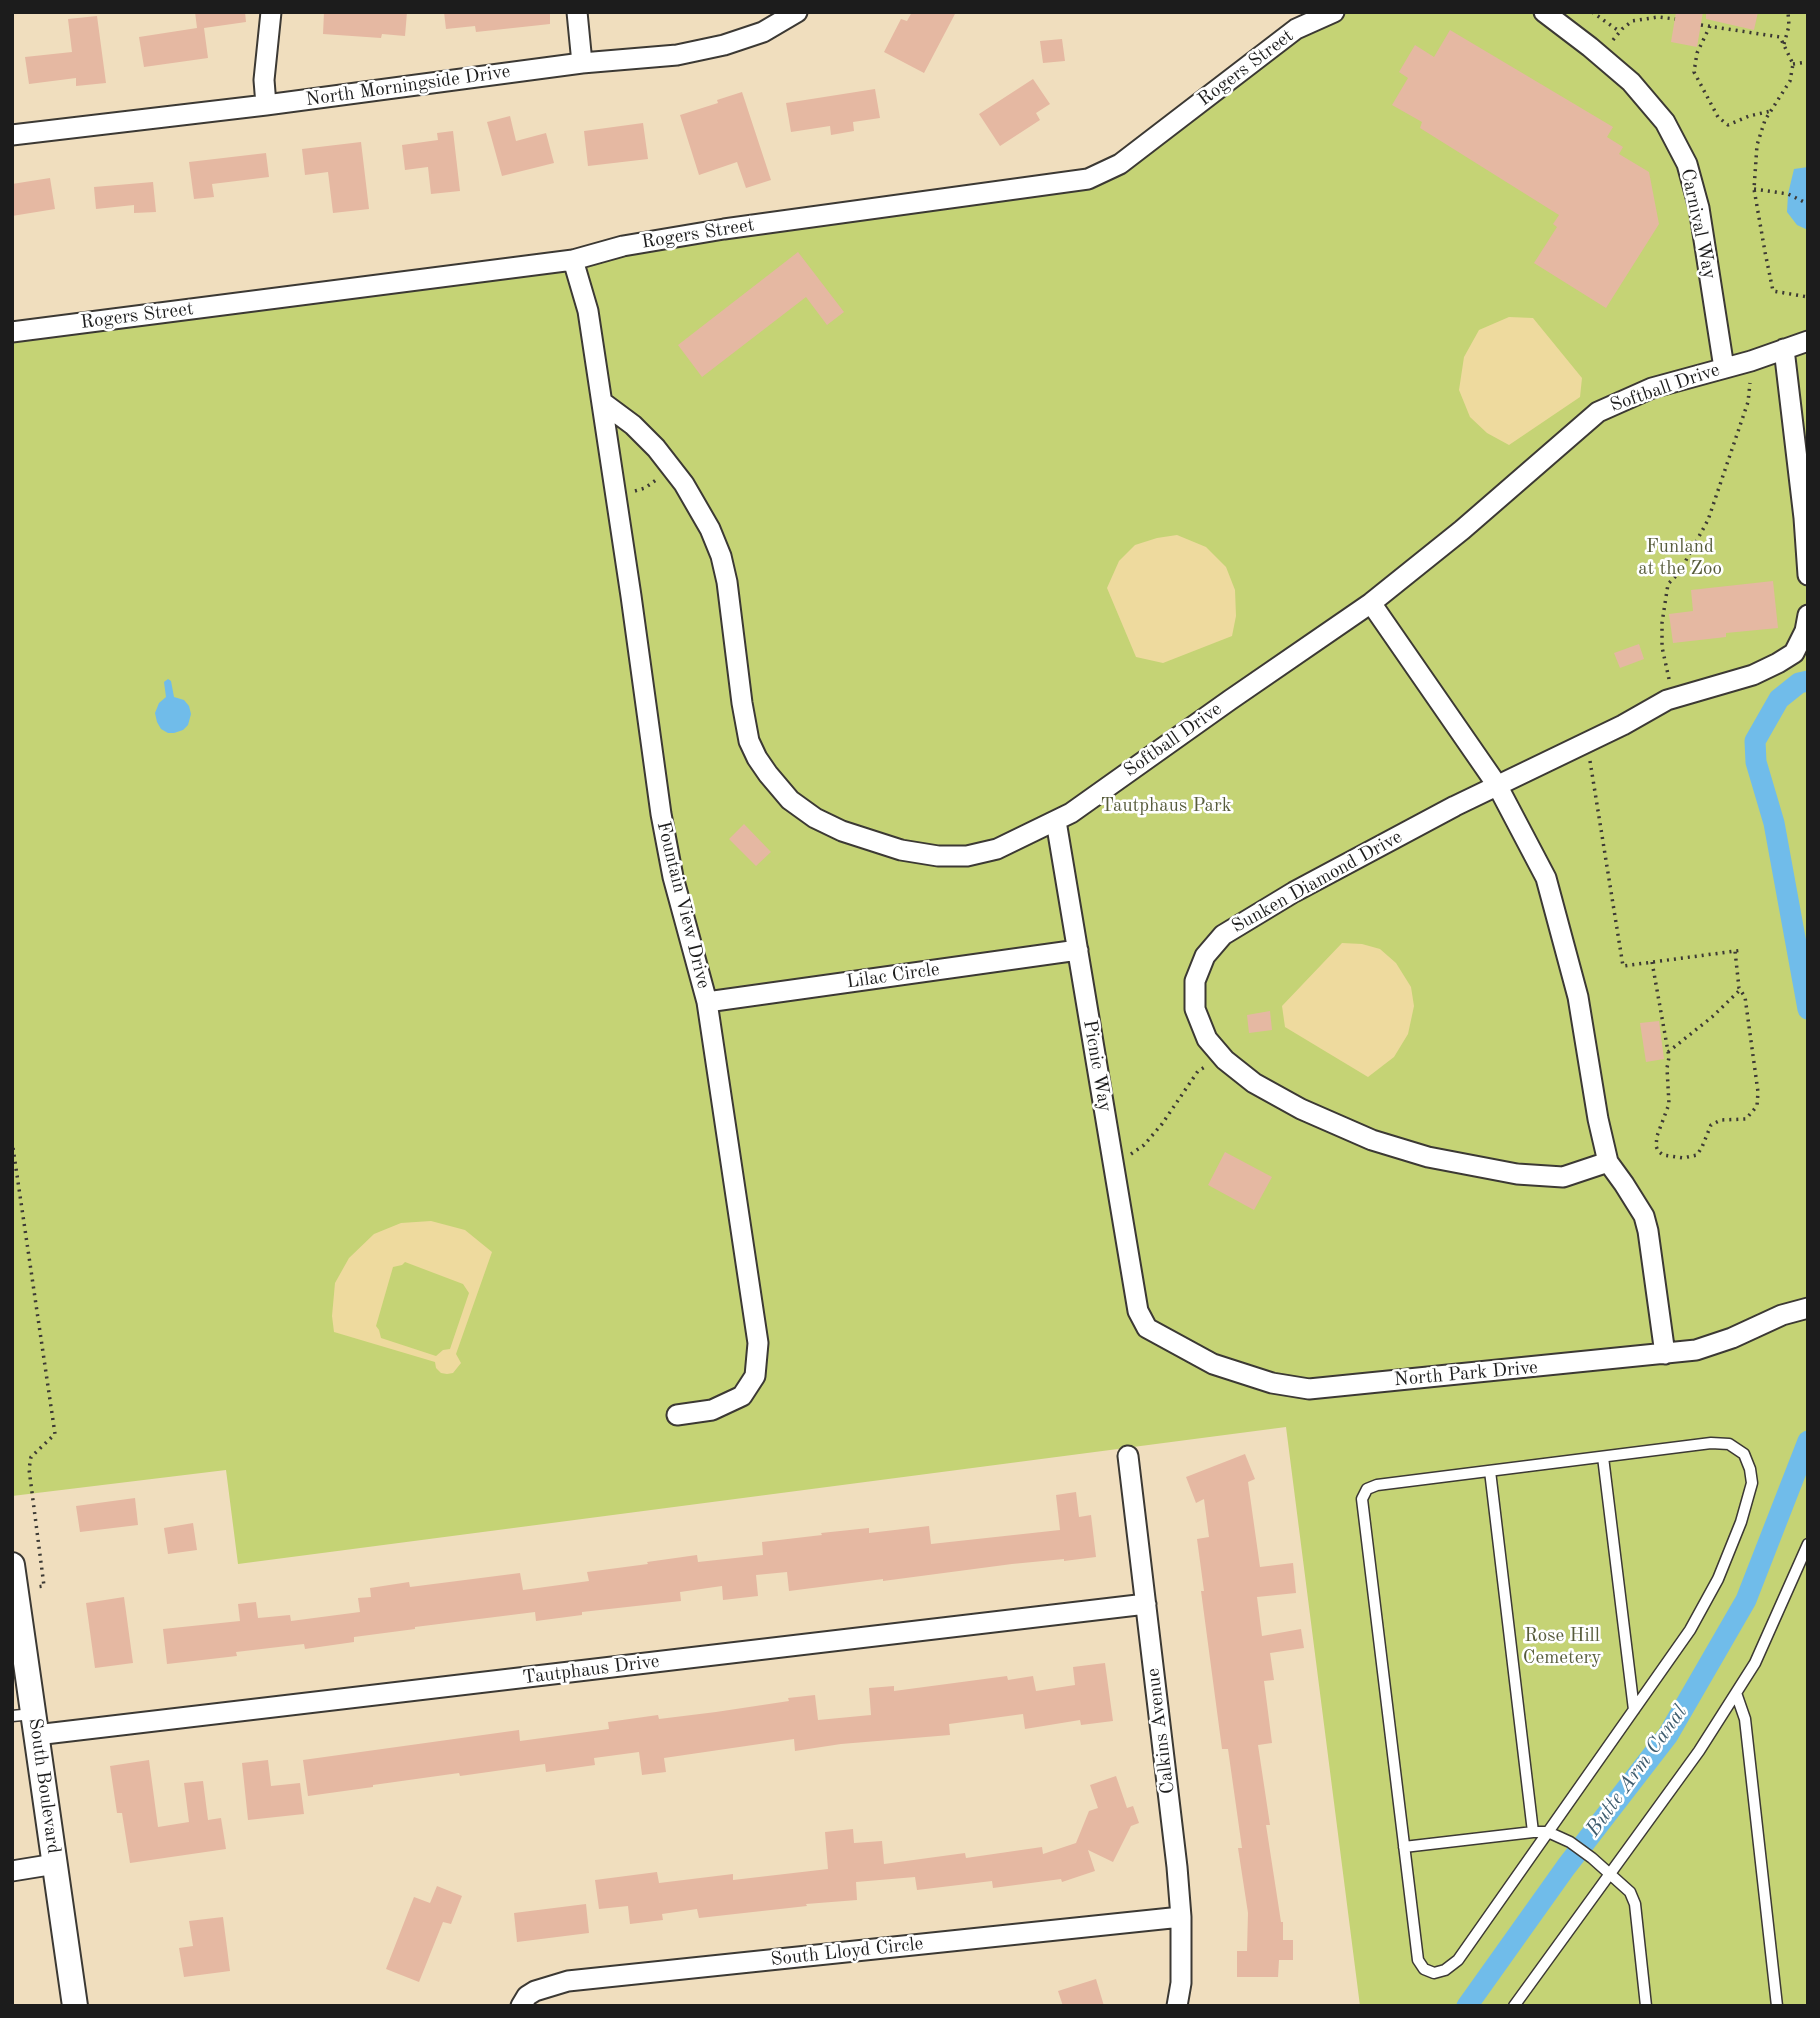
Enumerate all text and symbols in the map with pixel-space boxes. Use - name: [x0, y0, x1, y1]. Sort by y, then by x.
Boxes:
- street label: Rogers Street: [1194, 25, 1298, 111]
- street label: North Morningside Drive: [304, 60, 512, 112]
- street label: Carnival Way: [1675, 167, 1721, 281]
- street label: Rogers Street: [640, 214, 756, 254]
- street label: Rogers Street: [79, 298, 195, 334]
- street label: Softball Drive: [1607, 359, 1723, 417]
- park label: Funland at the Zoo: [1638, 536, 1722, 580]
- street label: Softball Drive: [1120, 698, 1226, 782]
- park label: Tautphaus Park: [1100, 795, 1232, 817]
- street label: Fountain View Drive: [651, 819, 715, 991]
- street label: Sunken Diamond Drive: [1228, 826, 1406, 938]
- street label: Lilac Circle: [845, 958, 941, 994]
- street label: Picnic Way: [1078, 1018, 1116, 1114]
- street label: North Park Drive: [1393, 1356, 1539, 1392]
- park label: Rose Hill Cemetery: [1523, 1625, 1601, 1669]
- street label: Tautphaus Drive: [521, 1650, 661, 1690]
- street label: Calkins Avenue: [1142, 1667, 1180, 1795]
- water label: Butte Arm Canal: [1581, 1700, 1693, 1842]
- street label: South Boulevard: [23, 1717, 65, 1855]
- street label: South Lloyd Circle: [770, 1933, 924, 1971]

